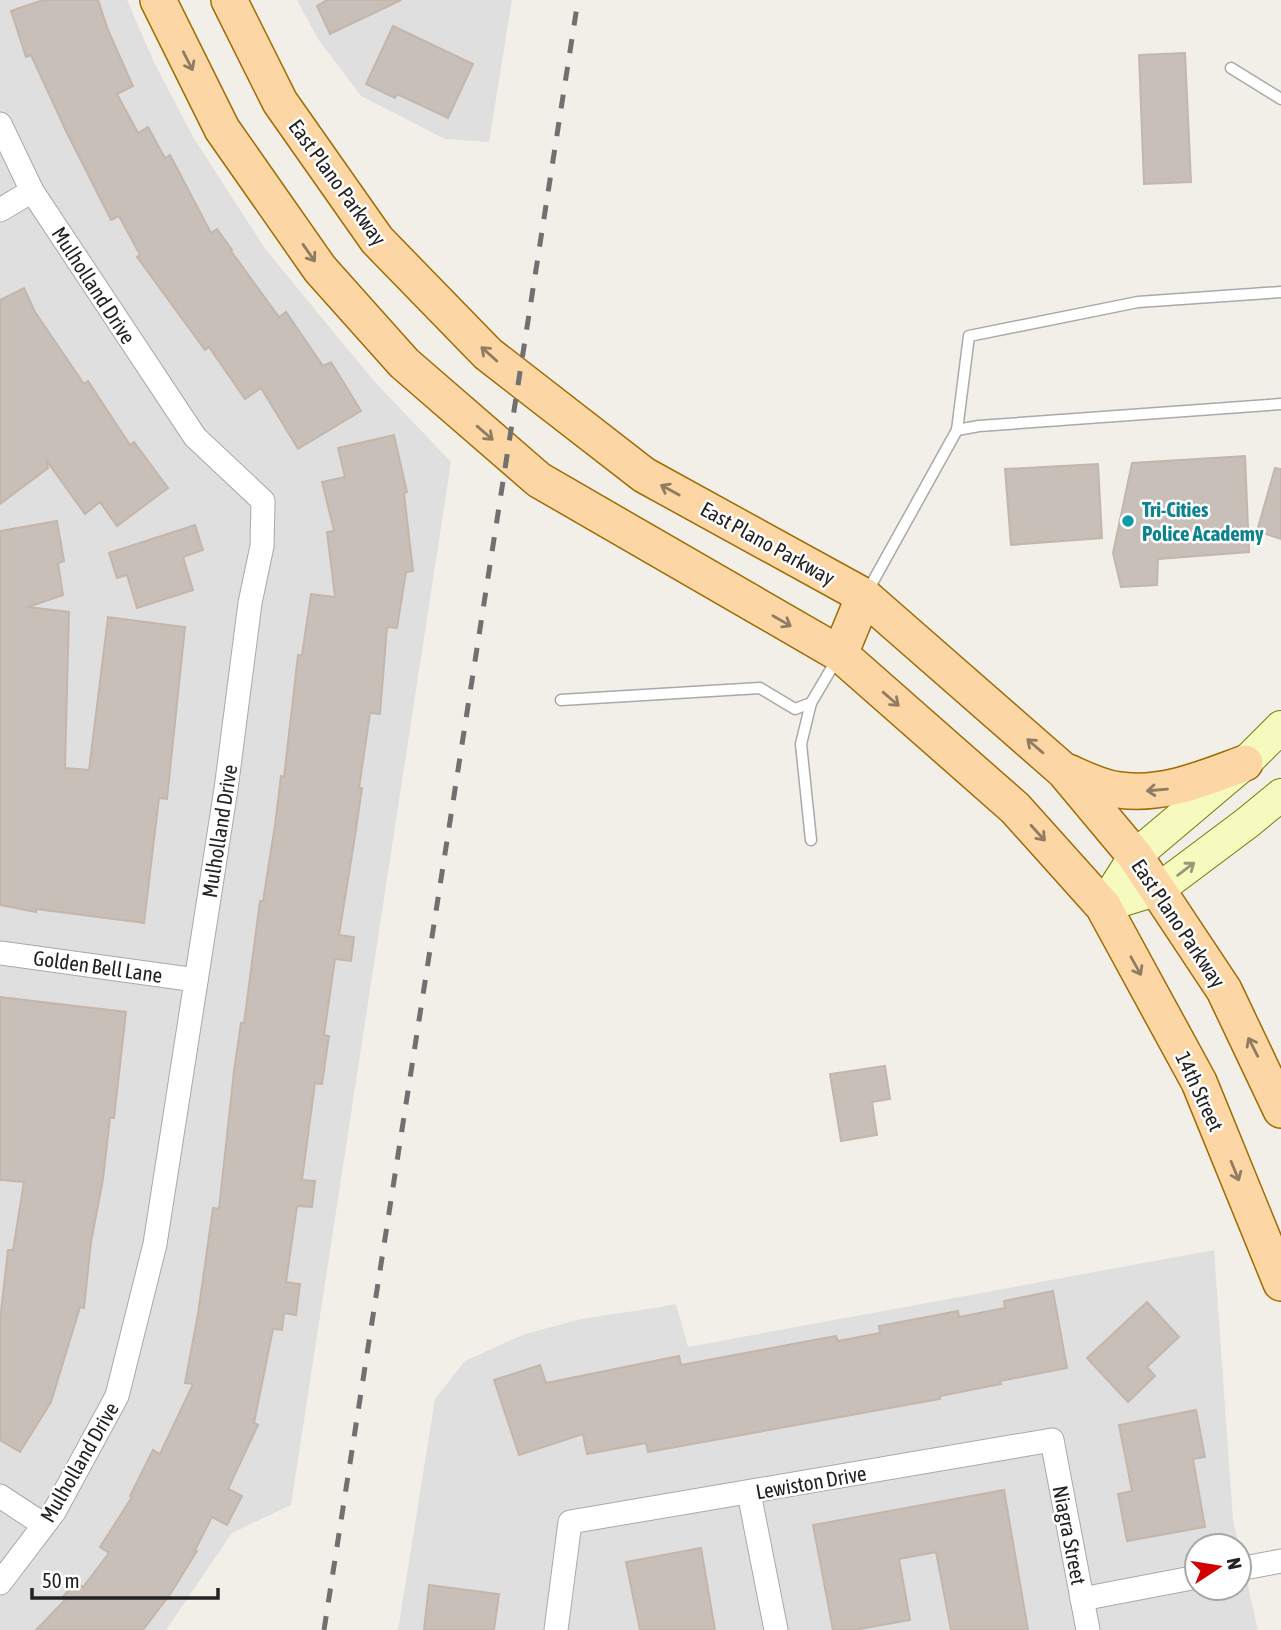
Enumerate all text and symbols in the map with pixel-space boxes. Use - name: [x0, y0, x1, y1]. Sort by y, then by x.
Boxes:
- one-way arrow: [181, 50, 195, 71]
- street label: East Plano Parkway: [284, 115, 392, 250]
- street label: Mulholland Drive: [47, 222, 141, 348]
- one-way arrow: [302, 243, 316, 262]
- one-way arrow: [481, 345, 498, 362]
- one-way arrow: [475, 425, 493, 441]
- one-way arrow: [661, 483, 681, 497]
- street label: East Plano Parkway: [697, 496, 839, 590]
- place label: Tri-Cities Police Academy: [1142, 497, 1264, 545]
- marker: Tri-Cities Police Academy: [1120, 513, 1136, 529]
- one-way arrow: [772, 614, 792, 628]
- one-way arrow: [882, 691, 900, 707]
- one-way arrow: [1027, 737, 1044, 754]
- street label: Mulholland Drive: [197, 763, 241, 899]
- one-way arrow: [1146, 784, 1169, 797]
- one-way arrow: [1030, 824, 1046, 842]
- street label: East Plano Parkway: [1127, 854, 1231, 992]
- one-way arrow: [1177, 861, 1195, 876]
- street label: Golden Bell Lane: [32, 945, 164, 987]
- one-way arrow: [1130, 955, 1143, 976]
- one-way arrow: [1245, 1038, 1259, 1058]
- street label: 14th Street: [1171, 1047, 1229, 1135]
- one-way arrow: [1229, 1159, 1242, 1181]
- street label: Mulholland Drive: [35, 1398, 123, 1526]
- street label: Lewiston Drive: [754, 1460, 868, 1504]
- street label: Niagra Street: [1049, 1483, 1091, 1587]
- north arrow: [1183, 1532, 1253, 1602]
- scale bar: [32, 1556, 217, 1600]
- text: N: [1223, 1556, 1247, 1571]
- text: 50 m: [42, 1568, 80, 1592]

